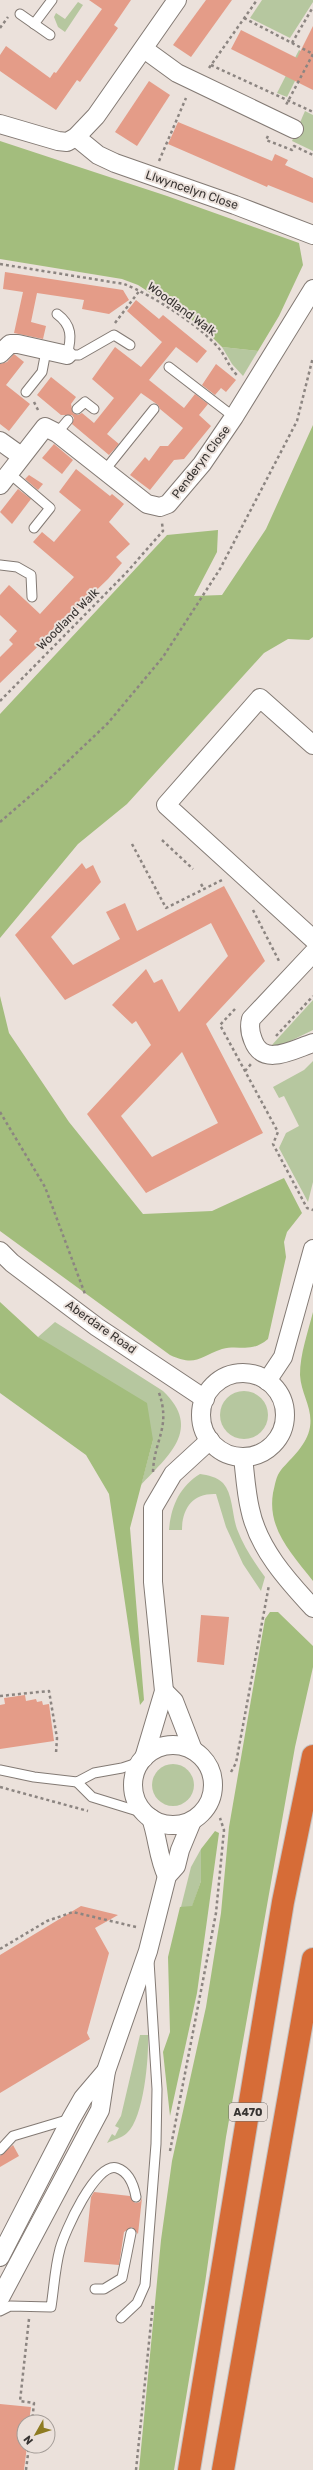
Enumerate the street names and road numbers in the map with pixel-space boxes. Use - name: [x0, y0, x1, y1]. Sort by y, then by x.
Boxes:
- street label: Llwyncelyn Close: [144, 168, 240, 212]
- street label: Woodland Walk: [145, 279, 220, 339]
- street label: Penderyn Close: [169, 423, 233, 501]
- street label: Woodland Walk: [34, 584, 103, 653]
- street label: Aberdare Road: [63, 1298, 139, 1356]
- road number: A470: [229, 2103, 267, 2121]

